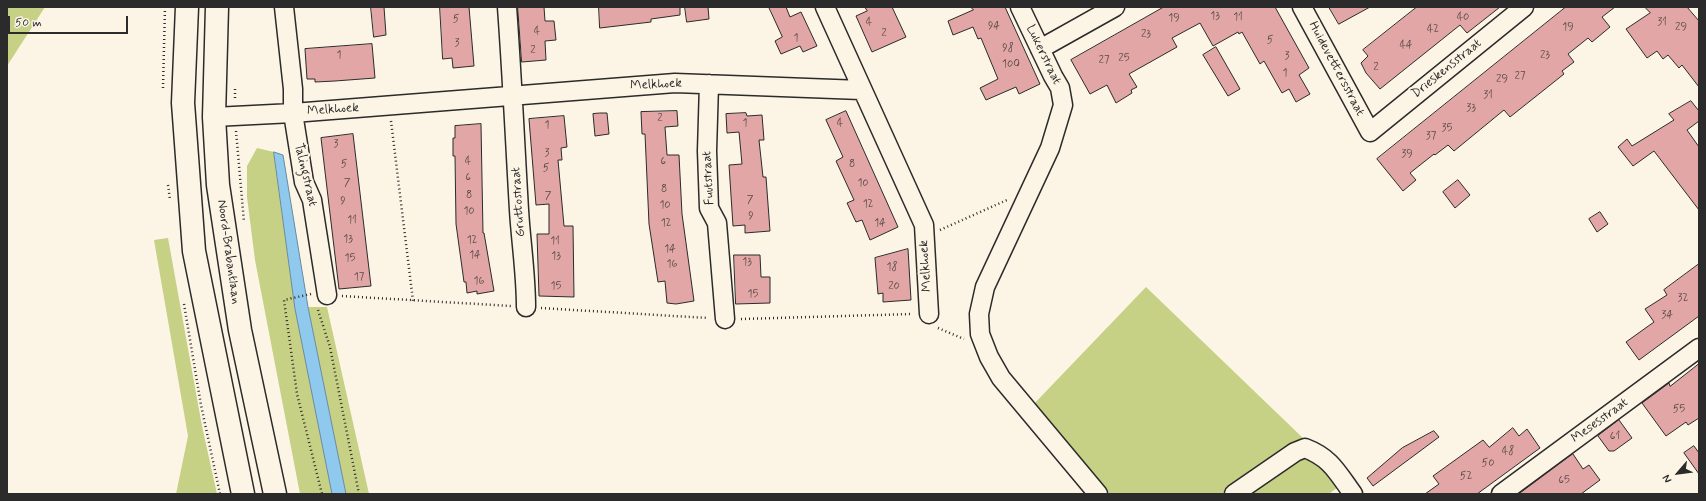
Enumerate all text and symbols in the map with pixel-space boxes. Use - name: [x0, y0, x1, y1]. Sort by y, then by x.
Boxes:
- scale bar: [10, 8, 130, 34]
- house number: 13: [1210, 10, 1220, 24]
- house number: 11: [1233, 11, 1243, 25]
- house number: 40: [1457, 11, 1469, 25]
- house number: 19: [1168, 12, 1180, 26]
- house number: 5: [453, 13, 459, 27]
- text: 50 m: [15, 15, 42, 31]
- house number: 4: [866, 16, 872, 30]
- house number: 31: [1657, 16, 1667, 30]
- street label: Huidevettersstraat: [1305, 19, 1367, 119]
- house number: 94: [988, 20, 1000, 34]
- house number: 19: [1562, 21, 1574, 35]
- house number: 29: [1675, 21, 1687, 35]
- street label: Lukerstraat: [1022, 23, 1064, 87]
- house number: 42: [1427, 23, 1439, 37]
- house number: 4: [534, 25, 540, 39]
- house number: 2: [881, 27, 887, 41]
- house number: 23: [1141, 28, 1151, 42]
- house number: 1: [794, 32, 798, 46]
- house number: 5: [1267, 34, 1273, 48]
- street label: Drieskensstraat: [1409, 36, 1485, 102]
- house number: 3: [455, 37, 459, 51]
- house number: 44: [1399, 39, 1413, 53]
- house number: 98: [1002, 42, 1014, 56]
- house number: 2: [530, 44, 536, 58]
- house number: 1: [337, 49, 341, 63]
- house number: 23: [1540, 49, 1550, 63]
- house number: 3: [1285, 50, 1289, 64]
- house number: 25: [1118, 52, 1130, 66]
- house number: 27: [1099, 54, 1109, 68]
- house number: 100: [1002, 58, 1020, 72]
- house number: 2: [1373, 61, 1379, 75]
- house number: 1: [1283, 67, 1287, 81]
- house number: 27: [1515, 70, 1525, 84]
- house number: 29: [1496, 73, 1508, 87]
- street label: Melkhoek: [630, 76, 682, 94]
- house number: 31: [1483, 89, 1493, 103]
- street label: Melkhoek: [307, 100, 359, 120]
- house number: 33: [1466, 102, 1476, 116]
- house number: 2: [657, 112, 663, 126]
- house number: 1: [743, 117, 747, 131]
- house number: 4: [837, 117, 843, 131]
- house number: 1: [545, 119, 549, 133]
- house number: 35: [1442, 122, 1452, 136]
- house number: 37: [1426, 130, 1436, 144]
- house number: 3: [334, 138, 338, 152]
- street label: Talingstraat: [290, 142, 320, 208]
- house number: 3: [545, 147, 549, 161]
- house number: 39: [1401, 148, 1413, 162]
- street label: Fuutstraat: [700, 151, 718, 205]
- house number: 4: [465, 155, 471, 169]
- house number: 6: [660, 155, 666, 169]
- house number: 5: [341, 158, 347, 172]
- house number: 8: [849, 158, 855, 172]
- house number: 5: [543, 162, 549, 176]
- street label: Gruttostraat: [509, 166, 529, 238]
- house number: 6: [465, 171, 471, 185]
- house number: 7: [344, 177, 350, 191]
- house number: 10: [857, 177, 869, 191]
- house number: 8: [661, 183, 667, 197]
- house number: 8: [466, 189, 472, 203]
- house number: 7: [545, 190, 551, 204]
- house number: 7: [747, 194, 753, 208]
- house number: 9: [340, 195, 346, 209]
- house number: 12: [863, 198, 873, 212]
- street label: Noord-Brabantlaan: [213, 199, 243, 305]
- house number: 10: [659, 199, 671, 213]
- house number: 10: [463, 205, 475, 219]
- house number: 9: [748, 210, 754, 224]
- house number: 11: [347, 214, 357, 228]
- house number: 12: [661, 217, 671, 231]
- house number: 14: [874, 217, 886, 231]
- house number: 13: [343, 233, 353, 247]
- house number: 12: [467, 234, 477, 248]
- house number: 11: [550, 235, 560, 249]
- street label: Melkhoek: [916, 240, 936, 292]
- house number: 14: [664, 243, 676, 257]
- house number: 14: [469, 249, 481, 263]
- house number: 13: [551, 250, 561, 264]
- house number: 15: [345, 252, 355, 266]
- house number: 13: [742, 256, 752, 270]
- house number: 16: [667, 258, 677, 272]
- house number: 18: [887, 261, 897, 275]
- house number: 17: [354, 271, 364, 285]
- house number: 16: [474, 275, 484, 289]
- house number: 15: [551, 280, 561, 294]
- house number: 20: [888, 280, 900, 294]
- house number: 15: [748, 288, 758, 302]
- house number: 32: [1678, 292, 1688, 306]
- house number: 34: [1661, 309, 1673, 323]
- street label: Mesesstraat: [1569, 395, 1631, 447]
- house number: 55: [1673, 403, 1685, 417]
- house number: 61: [1610, 430, 1620, 444]
- house number: 48: [1502, 445, 1514, 459]
- north arrow: [1658, 453, 1698, 493]
- house number: 50: [1482, 457, 1494, 471]
- house number: 52: [1460, 470, 1472, 484]
- text: N: [1660, 472, 1675, 485]
- house number: 65: [1558, 474, 1570, 488]

